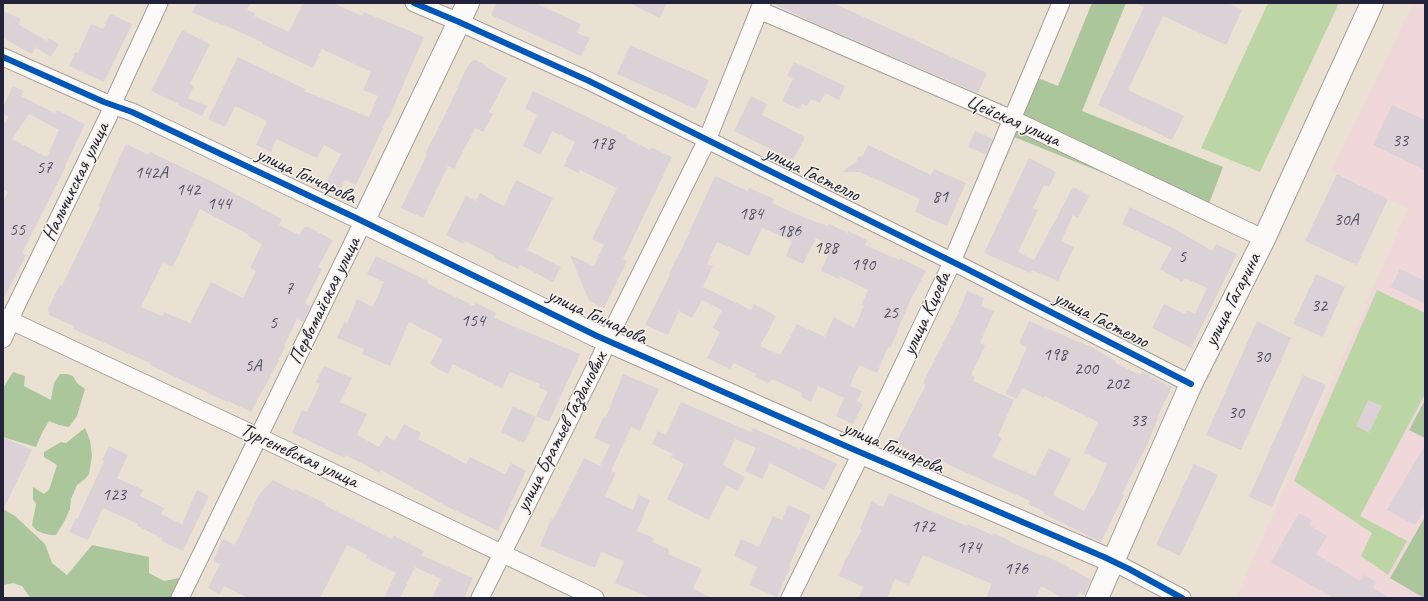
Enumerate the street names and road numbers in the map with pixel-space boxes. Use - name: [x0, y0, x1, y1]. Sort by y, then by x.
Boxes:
- street label: Цейская улица: [962, 90, 1064, 152]
- street label: Нальчикская улица: [37, 119, 115, 245]
- street label: улица Гастелло: [760, 141, 864, 207]
- street label: улица Гончарова: [252, 142, 360, 210]
- street label: Первомайская улица: [284, 233, 366, 369]
- street label: улица Гагарина: [1199, 249, 1267, 351]
- street label: улица Кцоева: [897, 269, 957, 359]
- street label: улица Гончарова: [543, 283, 651, 351]
- street label: улица Гастелло: [1050, 286, 1152, 354]
- street label: улица Братьев Газдановых: [511, 348, 613, 516]
- street label: улица Гончарова: [839, 416, 947, 480]
- street label: Тургеневская улица: [236, 418, 362, 494]

